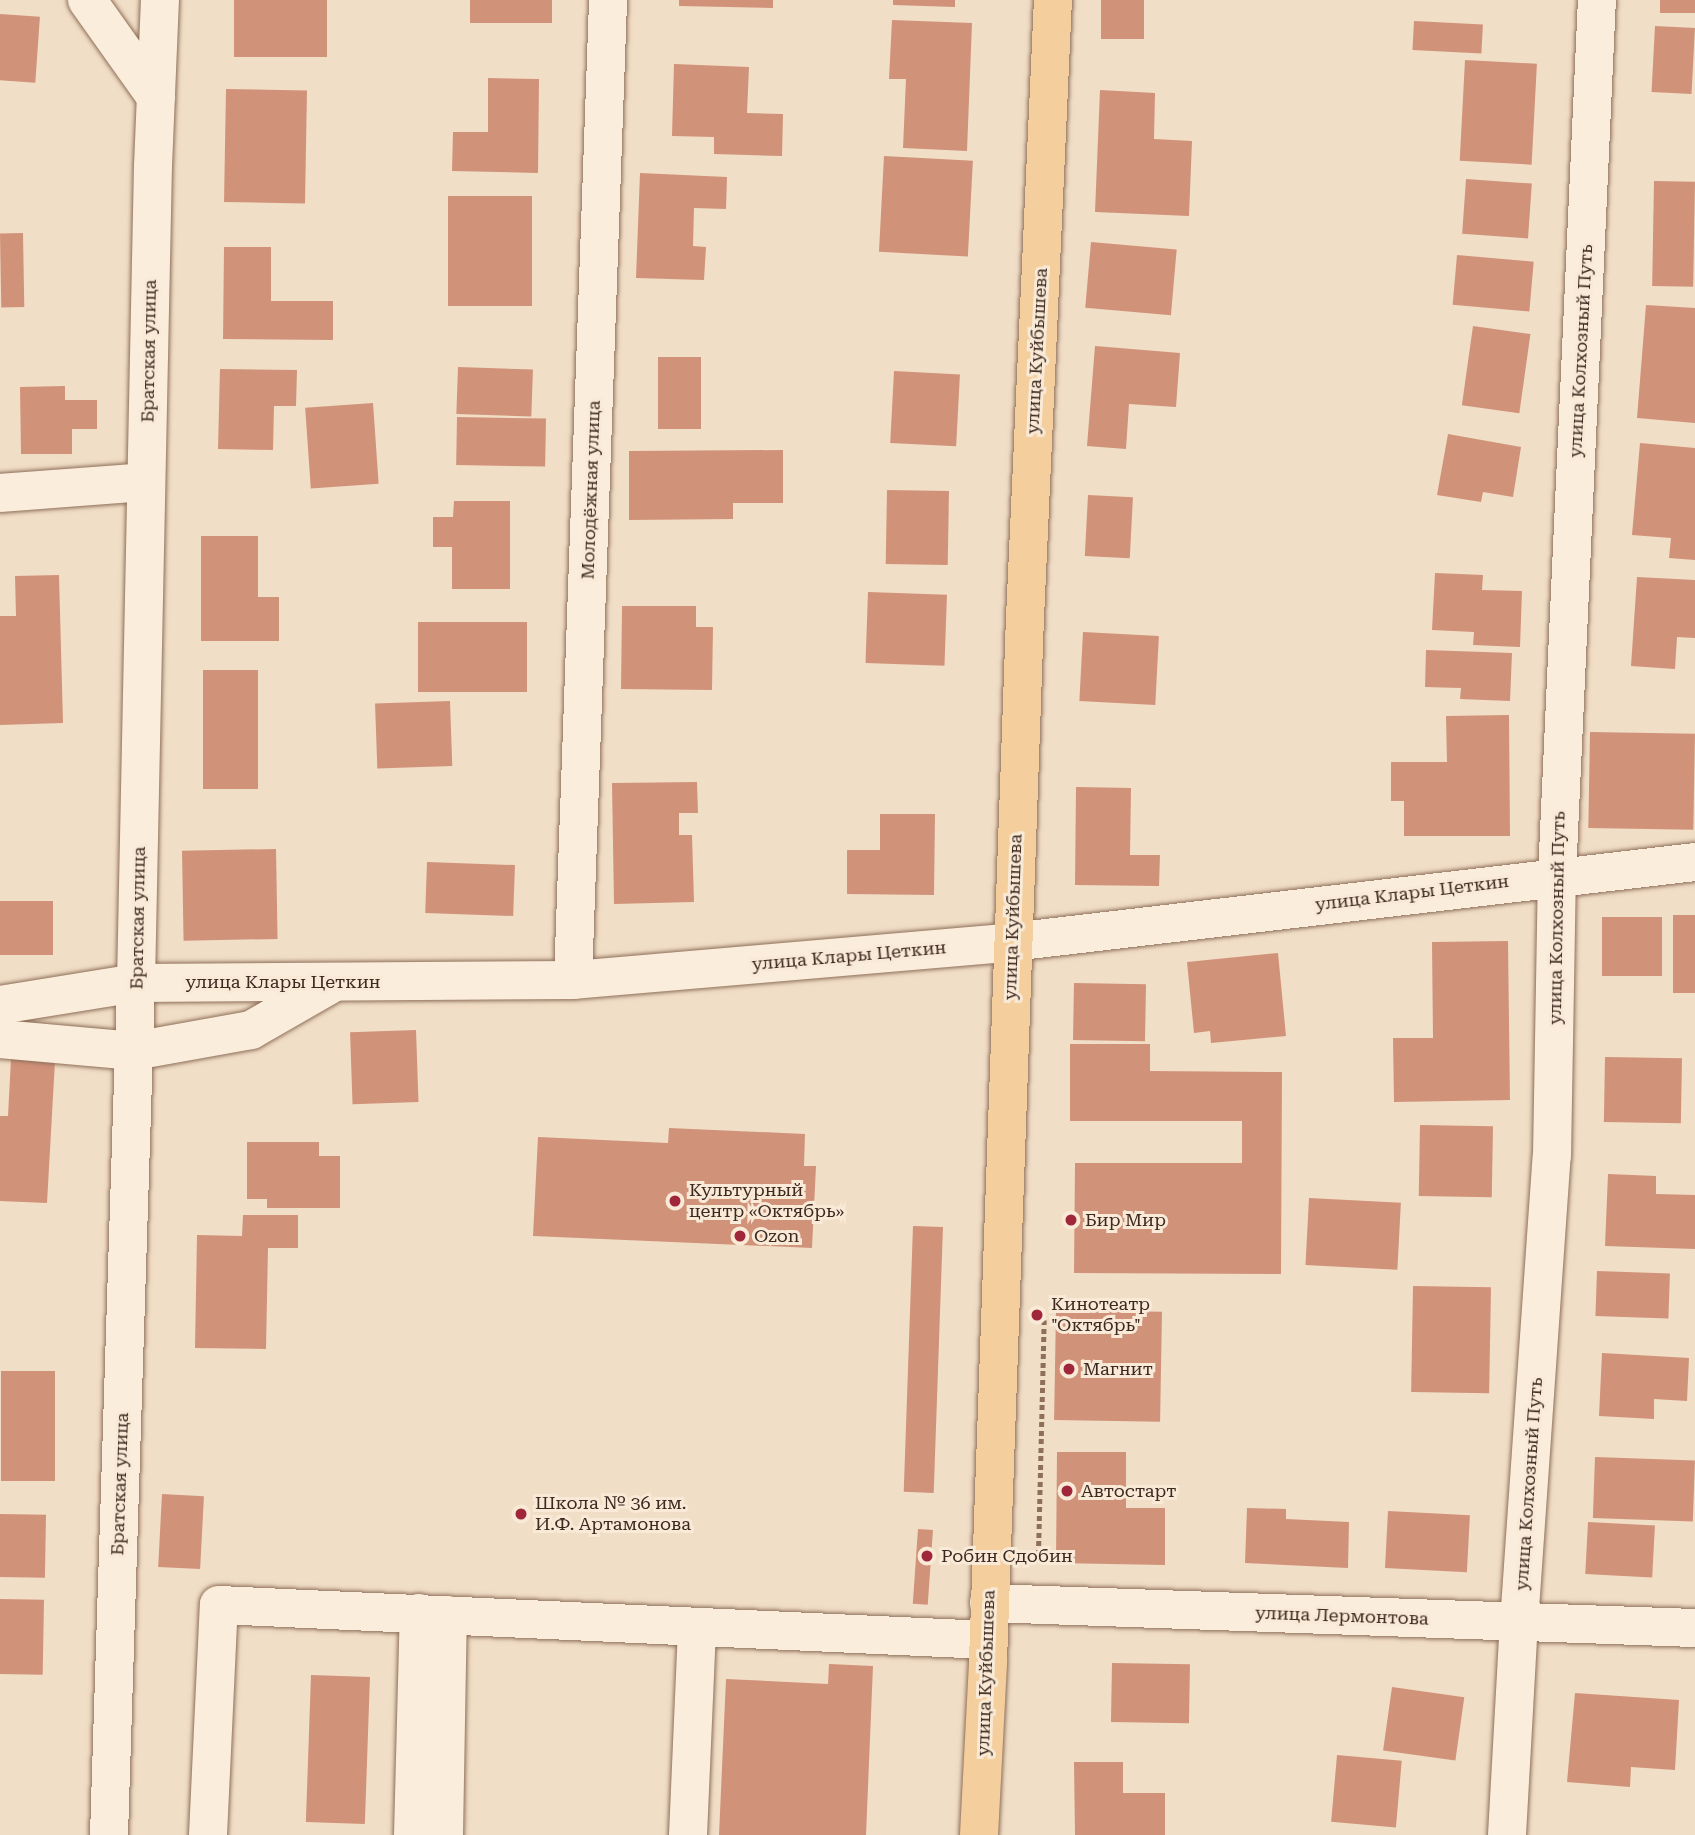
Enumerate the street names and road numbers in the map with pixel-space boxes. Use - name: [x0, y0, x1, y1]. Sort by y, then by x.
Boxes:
- street label: улица Колхозный Путь: [1565, 244, 1597, 458]
- street label: улица Куйбышева: [1022, 267, 1052, 435]
- street label: Братская улица: [137, 279, 161, 423]
- street label: Молодёжная улица: [577, 400, 605, 580]
- street label: улица Колхозный Путь: [1544, 811, 1570, 1025]
- street label: улица Куйбышева: [999, 834, 1027, 1000]
- street label: Братская улица: [126, 846, 150, 990]
- street label: улица Клары Цеткин: [1314, 870, 1510, 916]
- street label: улица Клары Цеткин: [751, 937, 947, 975]
- street label: улица Клары Цеткин: [186, 971, 380, 993]
- street label: улица Колхозный Путь: [1511, 1377, 1547, 1591]
- street label: Братская улица: [107, 1412, 133, 1556]
- street label: улица Куйбышева: [972, 1590, 1000, 1756]
- street label: улица Лермонтова: [1255, 1602, 1429, 1630]

